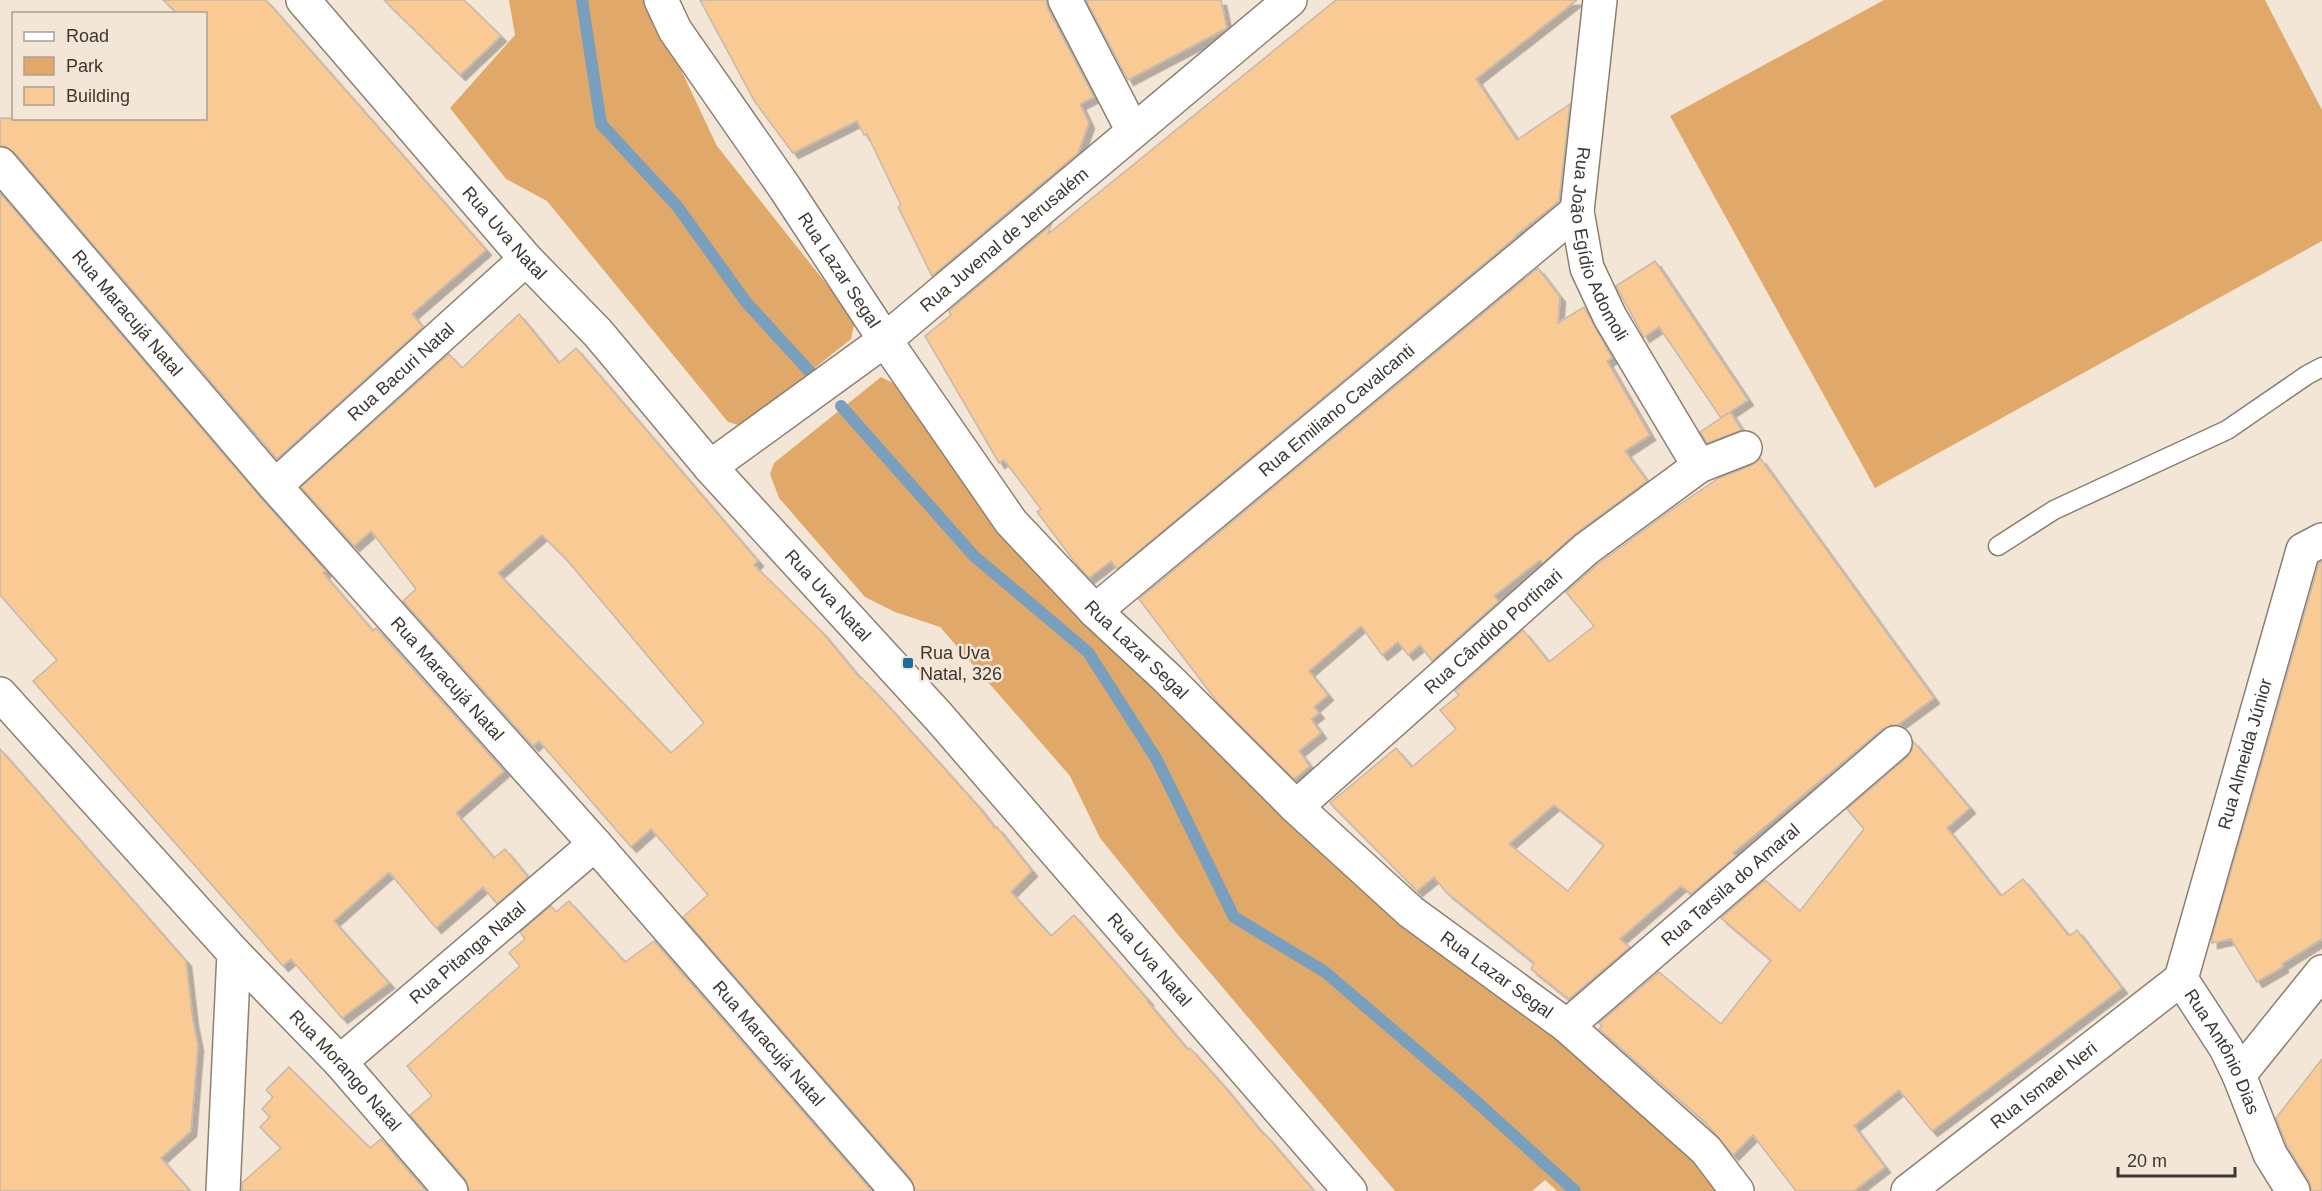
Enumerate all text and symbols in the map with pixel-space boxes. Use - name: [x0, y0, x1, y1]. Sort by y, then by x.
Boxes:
- legend: [12, 12, 207, 120]
- text: Road: [66, 26, 109, 46]
- text: Park: [66, 56, 104, 76]
- text: Building: [66, 86, 130, 106]
- street label: Rua João Egídio Adomoli: [1567, 146, 1632, 344]
- street label: Rua Juvenal de Jerusalém: [916, 164, 1092, 316]
- street label: Rua Uva Natal: [458, 183, 550, 284]
- street label: Rua Lazar Segal: [794, 209, 884, 332]
- street label: Rua Maracujá Natal: [68, 246, 187, 380]
- street label: Rua Bacuri Natal: [344, 319, 458, 425]
- street label: Rua Emiliano Cavalcanti: [1255, 340, 1419, 481]
- street label: Rua Uva Natal: [781, 546, 875, 645]
- street label: Rua Cândido Portinari: [1420, 565, 1566, 698]
- street label: Rua Lazar Segal: [1081, 597, 1192, 703]
- street label: Rua Maracujá Natal: [387, 613, 508, 745]
- place label: Rua Uva Natal, 326: [920, 643, 1002, 684]
- marker: Rua Uva Natal, 326: [901, 656, 915, 670]
- street label: Rua Almeida Júnior: [2214, 676, 2276, 832]
- street label: Rua Tarsila do Amaral: [1657, 820, 1804, 950]
- street label: Rua Pitanga Natal: [406, 898, 530, 1008]
- street label: Rua Uva Natal: [1104, 909, 1195, 1011]
- street label: Rua Lazar Segal: [1437, 927, 1557, 1022]
- street label: Rua Maracujá Natal: [709, 977, 828, 1110]
- street label: Rua Antônio Dias: [2180, 986, 2263, 1117]
- street label: Rua Morango Natal: [285, 1006, 405, 1135]
- street label: Rua Ismael Neri: [1987, 1038, 2101, 1133]
- scale bar: [2118, 1140, 2235, 1178]
- text: 20 m: [2127, 1151, 2167, 1171]

